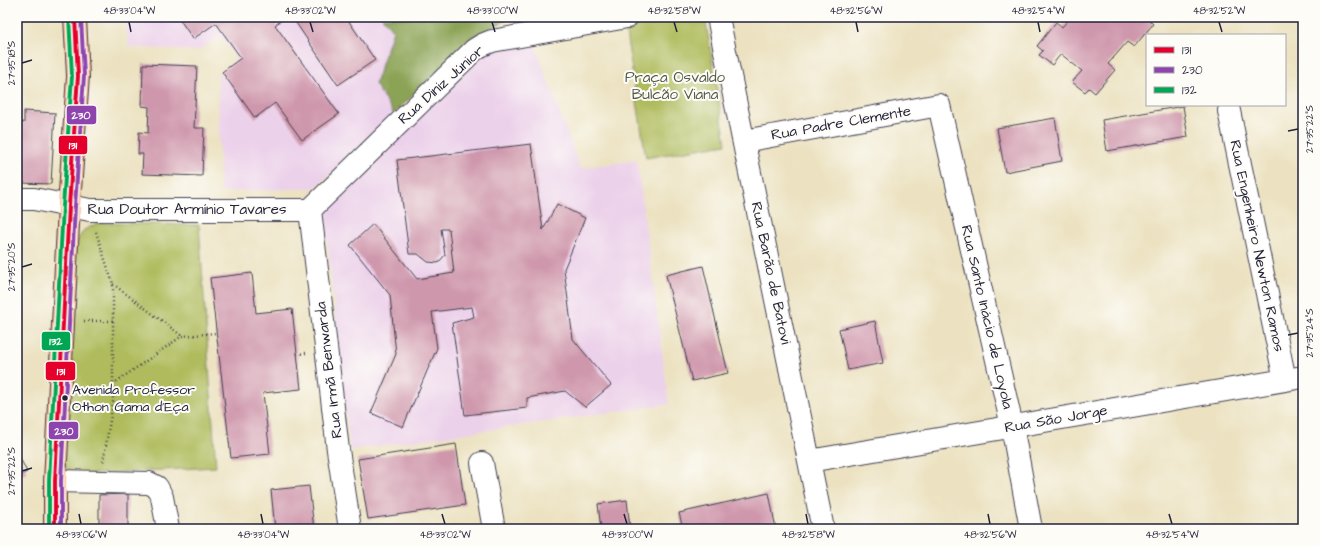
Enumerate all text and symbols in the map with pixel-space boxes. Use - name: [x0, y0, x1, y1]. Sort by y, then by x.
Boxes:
- text: 48°33'04"W: [103, 4, 156, 18]
- text: 48°33'02"W: [284, 4, 336, 18]
- text: 48°33'00"W: [466, 4, 518, 18]
- text: 48°32'58"W: [647, 4, 701, 18]
- text: 48°32'56"W: [829, 4, 883, 18]
- text: 48°32'54"W: [1011, 4, 1065, 18]
- text: 48°32'52"W: [1193, 4, 1246, 18]
- legend: [1146, 34, 1286, 106]
- text: 27°35'18"S: [5, 40, 19, 85]
- street label: Rua Diniz Júnior: [393, 41, 489, 129]
- text: 131: [1182, 42, 1192, 59]
- text: 230: [1182, 62, 1203, 79]
- park label: Praça Osvaldo Bulcão Viana: [625, 67, 726, 105]
- text: 132: [1182, 82, 1197, 99]
- street label: Rua Padre Clemente: [769, 100, 913, 146]
- text: 27°35'22"S: [1303, 104, 1317, 153]
- line badge: 230: [66, 105, 97, 125]
- text: 230: [71, 108, 90, 123]
- line badge: 131: [58, 135, 88, 155]
- text: 131: [69, 138, 78, 153]
- street label: Rua Engenheiro Newton Ramos: [1223, 138, 1290, 354]
- street label: Rua Doutor Armínio Tavares: [88, 199, 287, 220]
- street label: Rua Barão de Batovi: [746, 200, 797, 347]
- street label: Rua Santo Inácio de Loyola: [955, 223, 1018, 412]
- text: 27°35'20"S: [5, 242, 19, 291]
- street label: Rua Irmã Benwarda: [310, 300, 348, 439]
- text: 27°35'24"S: [1303, 308, 1317, 358]
- line badge: 132: [41, 331, 71, 351]
- text: 132: [49, 334, 63, 349]
- line badge: 131: [45, 361, 76, 381]
- text: 131: [57, 364, 66, 379]
- place label: Avenida Professor Othon Gama d'Eça: [72, 380, 195, 417]
- marker: Avenida Professor Othon Gama d'Eça: [60, 393, 70, 403]
- street label: Rua São Jorge: [1003, 400, 1109, 439]
- line badge: 230: [48, 421, 79, 440]
- text: 230: [54, 424, 73, 439]
- text: 27°35'22"S: [5, 446, 19, 495]
- text: 48°33'06"W: [55, 528, 107, 542]
- text: 48°33'04"W: [237, 528, 290, 542]
- text: 48°33'02"W: [419, 528, 471, 542]
- text: 48°33'00"W: [601, 528, 653, 542]
- text: 48°32'58"W: [781, 528, 835, 542]
- text: 48°32'56"W: [963, 528, 1017, 542]
- text: 48°32'54"W: [1145, 528, 1199, 542]

